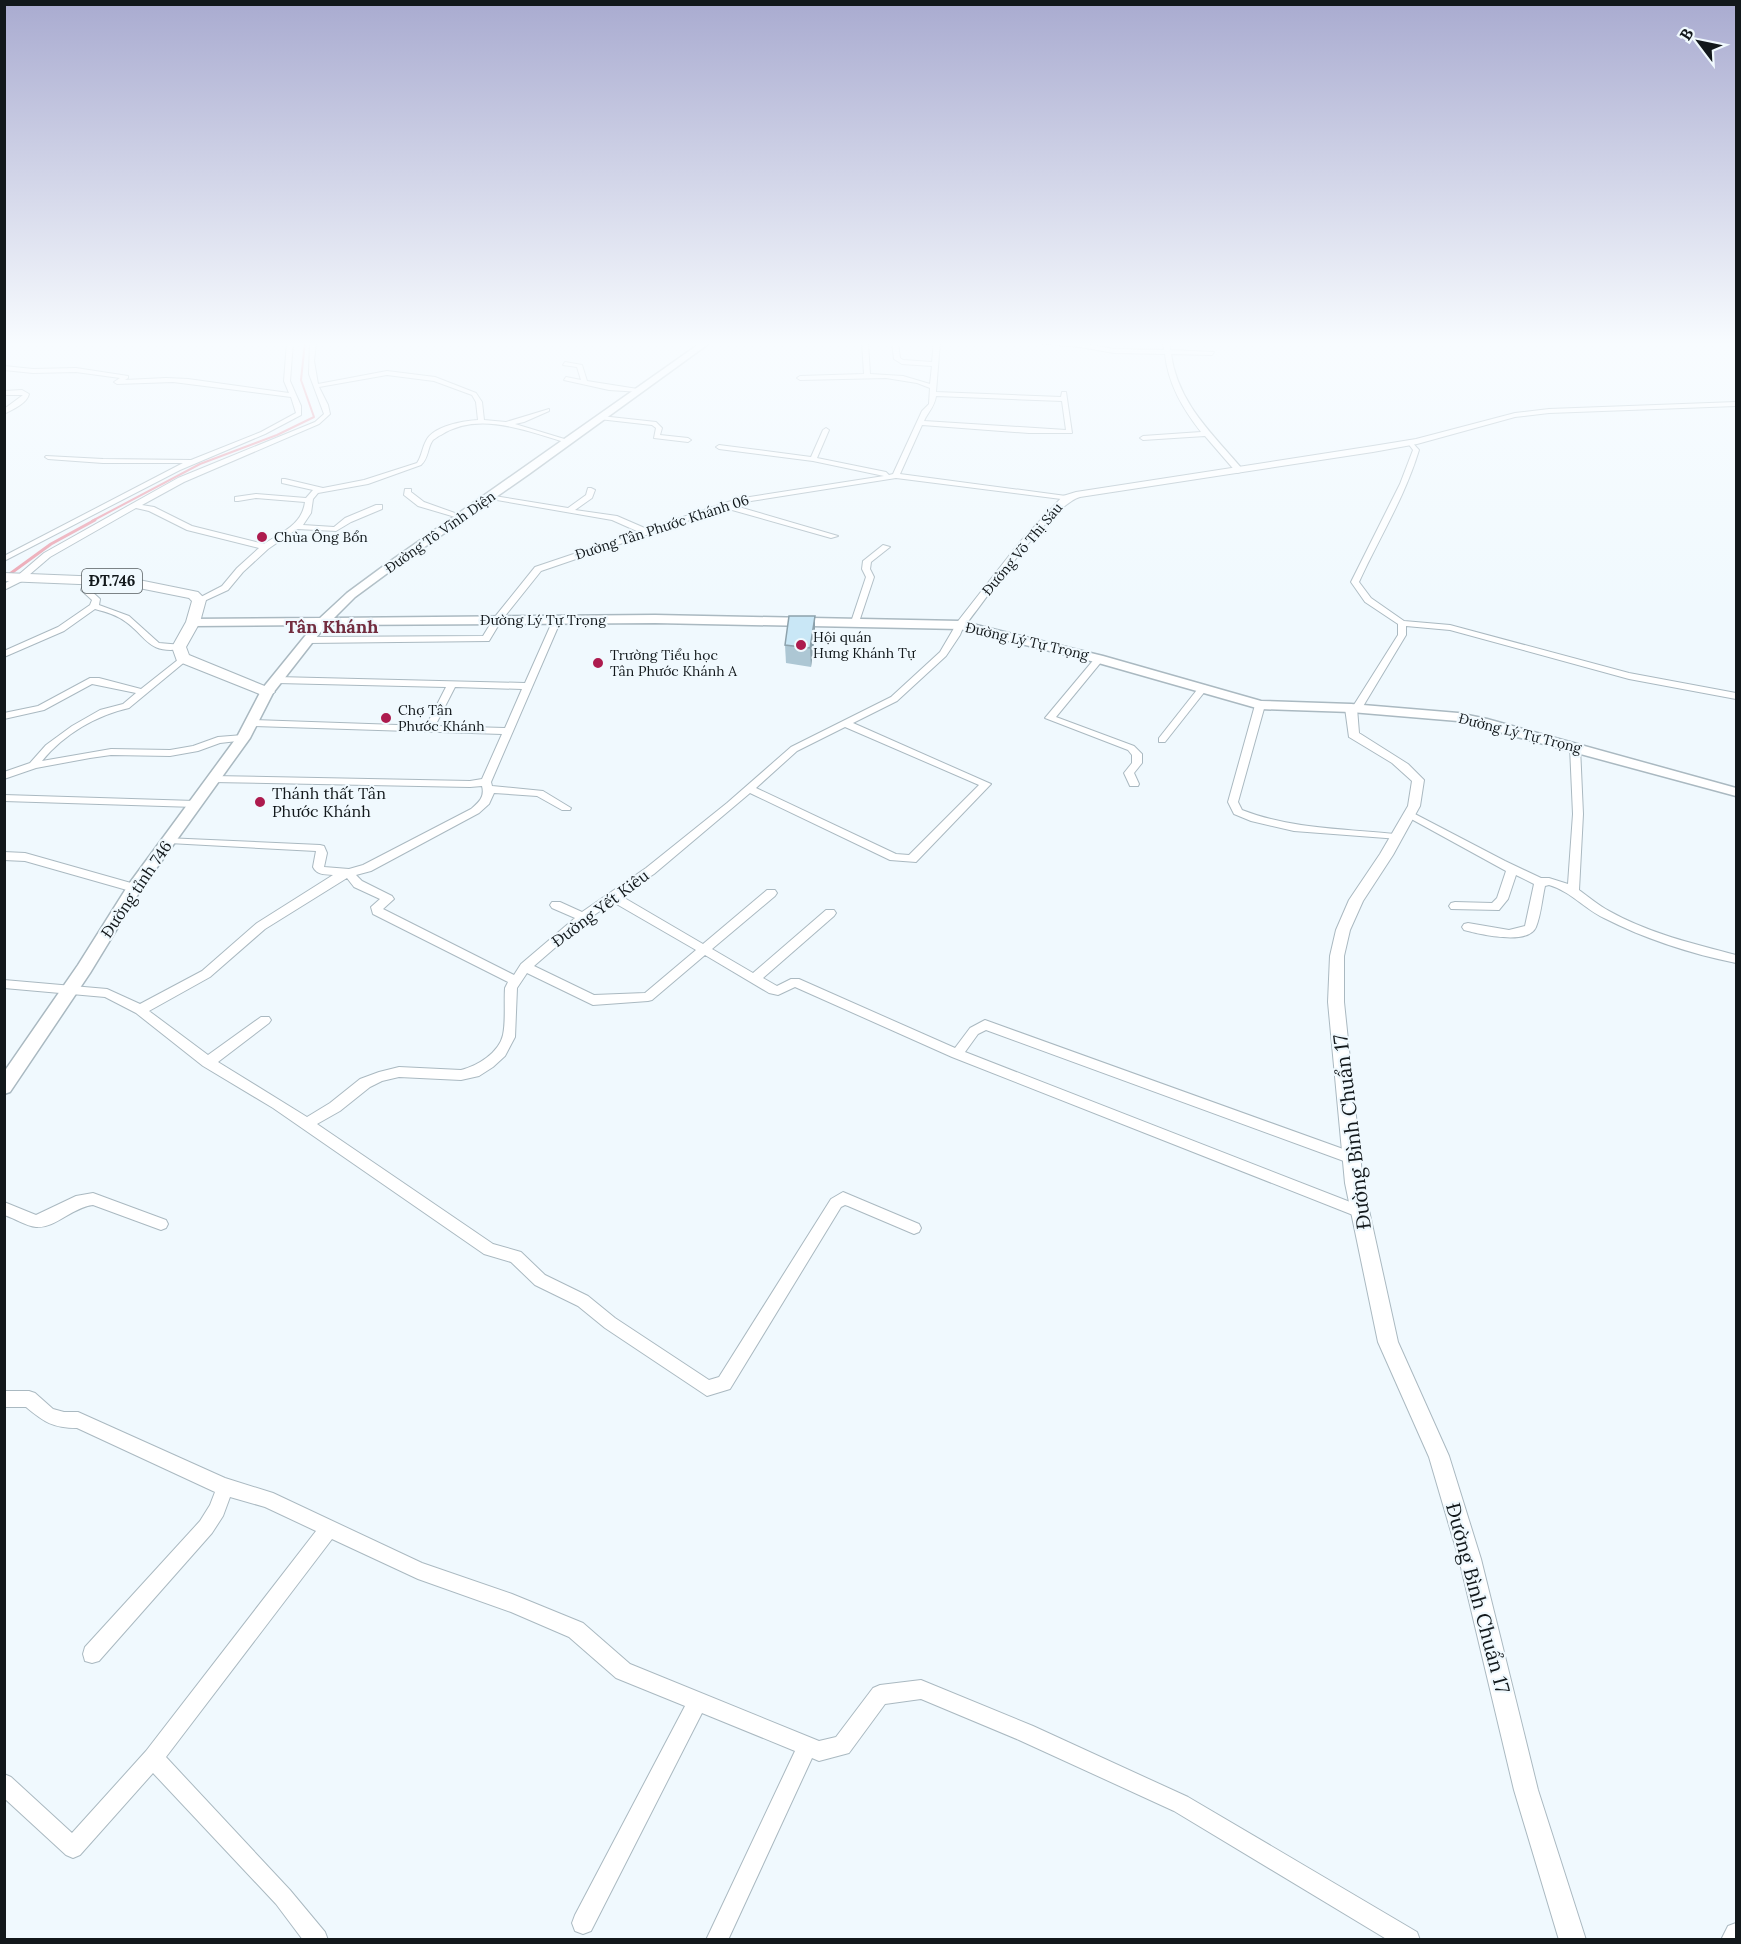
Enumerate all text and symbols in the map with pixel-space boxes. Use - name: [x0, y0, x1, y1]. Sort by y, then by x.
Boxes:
- north arrow: [1669, 12, 1729, 72]
- text: B: [1675, 24, 1698, 44]
- street label: Đường Tô Vĩnh Diện: [381, 487, 499, 577]
- street label: Đường Tân Phước Khánh 06: [573, 490, 751, 564]
- street label: Đường Võ Thị Sáu: [978, 499, 1066, 599]
- place label: Chùa Ông Bổn: [274, 528, 368, 546]
- marker: Chùa Ông Bổn: [255, 530, 269, 544]
- road number: ĐT.746: [82, 569, 142, 593]
- street label: Đường Lý Tự Trọng: [480, 611, 606, 629]
- district label: Tân Khánh: [286, 615, 378, 638]
- street label: Đường Lý Tự Trọng: [964, 618, 1091, 664]
- place label: Hội quán Hưng Khánh Tự: [813, 628, 916, 662]
- marker: Hội quán Hưng Khánh Tự: [794, 638, 808, 652]
- place label: Trường Tiểu học Tân Phước Khánh A: [610, 646, 737, 680]
- marker: Trường Tiểu học Tân Phước Khánh A: [591, 656, 605, 670]
- place label: Chợ Tân Phước Khánh: [398, 701, 485, 735]
- street label: Đường Lý Tự Trọng: [1457, 709, 1584, 757]
- marker: Chợ Tân Phước Khánh: [379, 711, 393, 725]
- place label: Thánh thất Tân Phước Khánh: [272, 783, 386, 821]
- marker: Thánh thất Tân Phước Khánh: [253, 795, 267, 809]
- street label: Đường tỉnh 746: [96, 837, 176, 941]
- street label: Đường Yết Kiêu: [547, 865, 653, 951]
- street label: Đường Bình Chuẩn 17: [1327, 1033, 1376, 1231]
- street label: Đường Bình Chuẩn 17: [1441, 1500, 1516, 1696]

